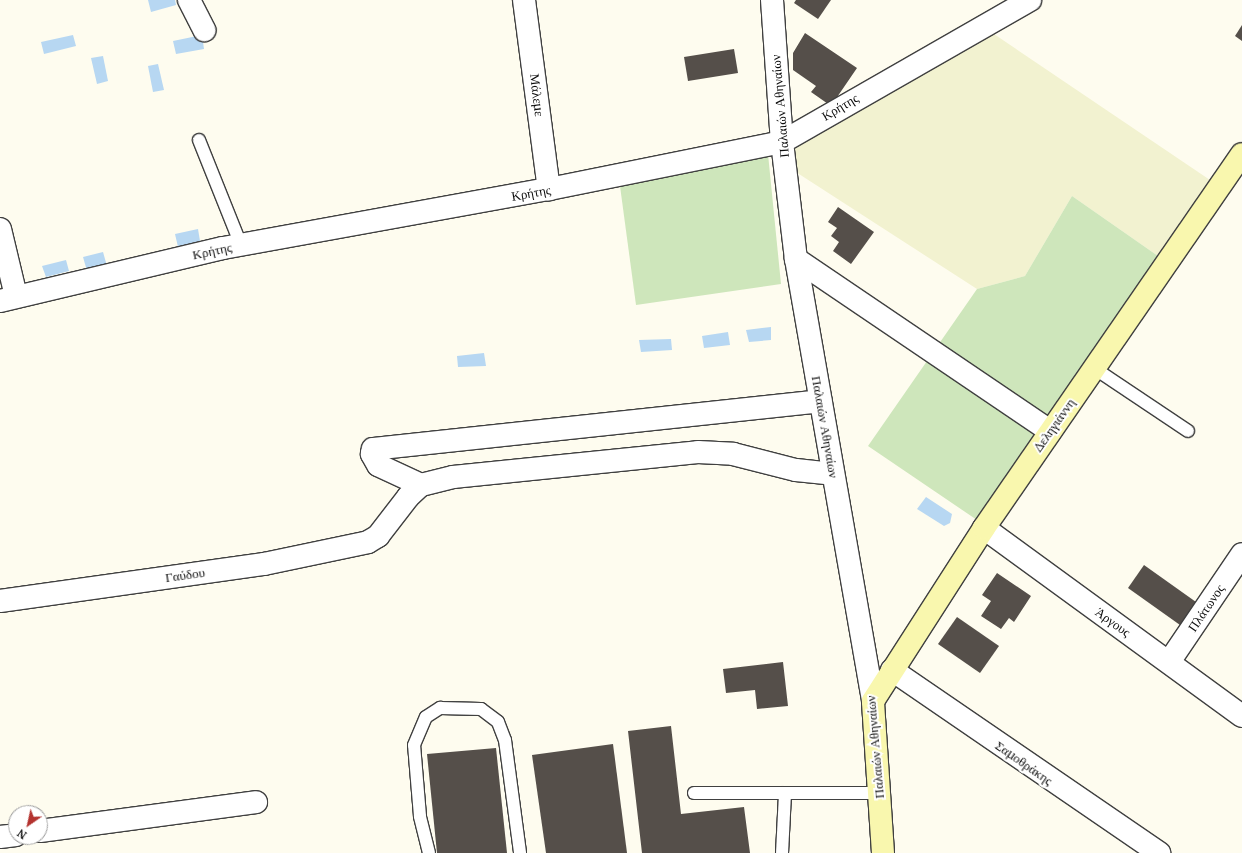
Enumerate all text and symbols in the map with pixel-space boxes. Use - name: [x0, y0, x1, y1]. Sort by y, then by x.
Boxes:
- street label: Παλαιών Αθηναίων: [768, 54, 792, 158]
- street label: Μάλεμε: [527, 73, 547, 117]
- street label: Κρήτης: [819, 90, 861, 124]
- street label: Κρήτης: [510, 182, 552, 204]
- street label: Κρήτης: [191, 239, 233, 263]
- street label: Παλαιών Αθηναίων: [808, 375, 842, 479]
- street label: Δεληγιάννη: [1030, 395, 1078, 455]
- street label: Γαύδου: [164, 565, 206, 585]
- street label: Πλάτωνος: [1184, 581, 1228, 635]
- street label: Άργους: [1092, 604, 1134, 640]
- street label: Παλαιών Αθηναίων: [863, 695, 887, 799]
- street label: Σαμοθράκης: [992, 738, 1056, 788]
- north arrow: [8, 805, 48, 845]
- text: N: [14, 826, 29, 842]

